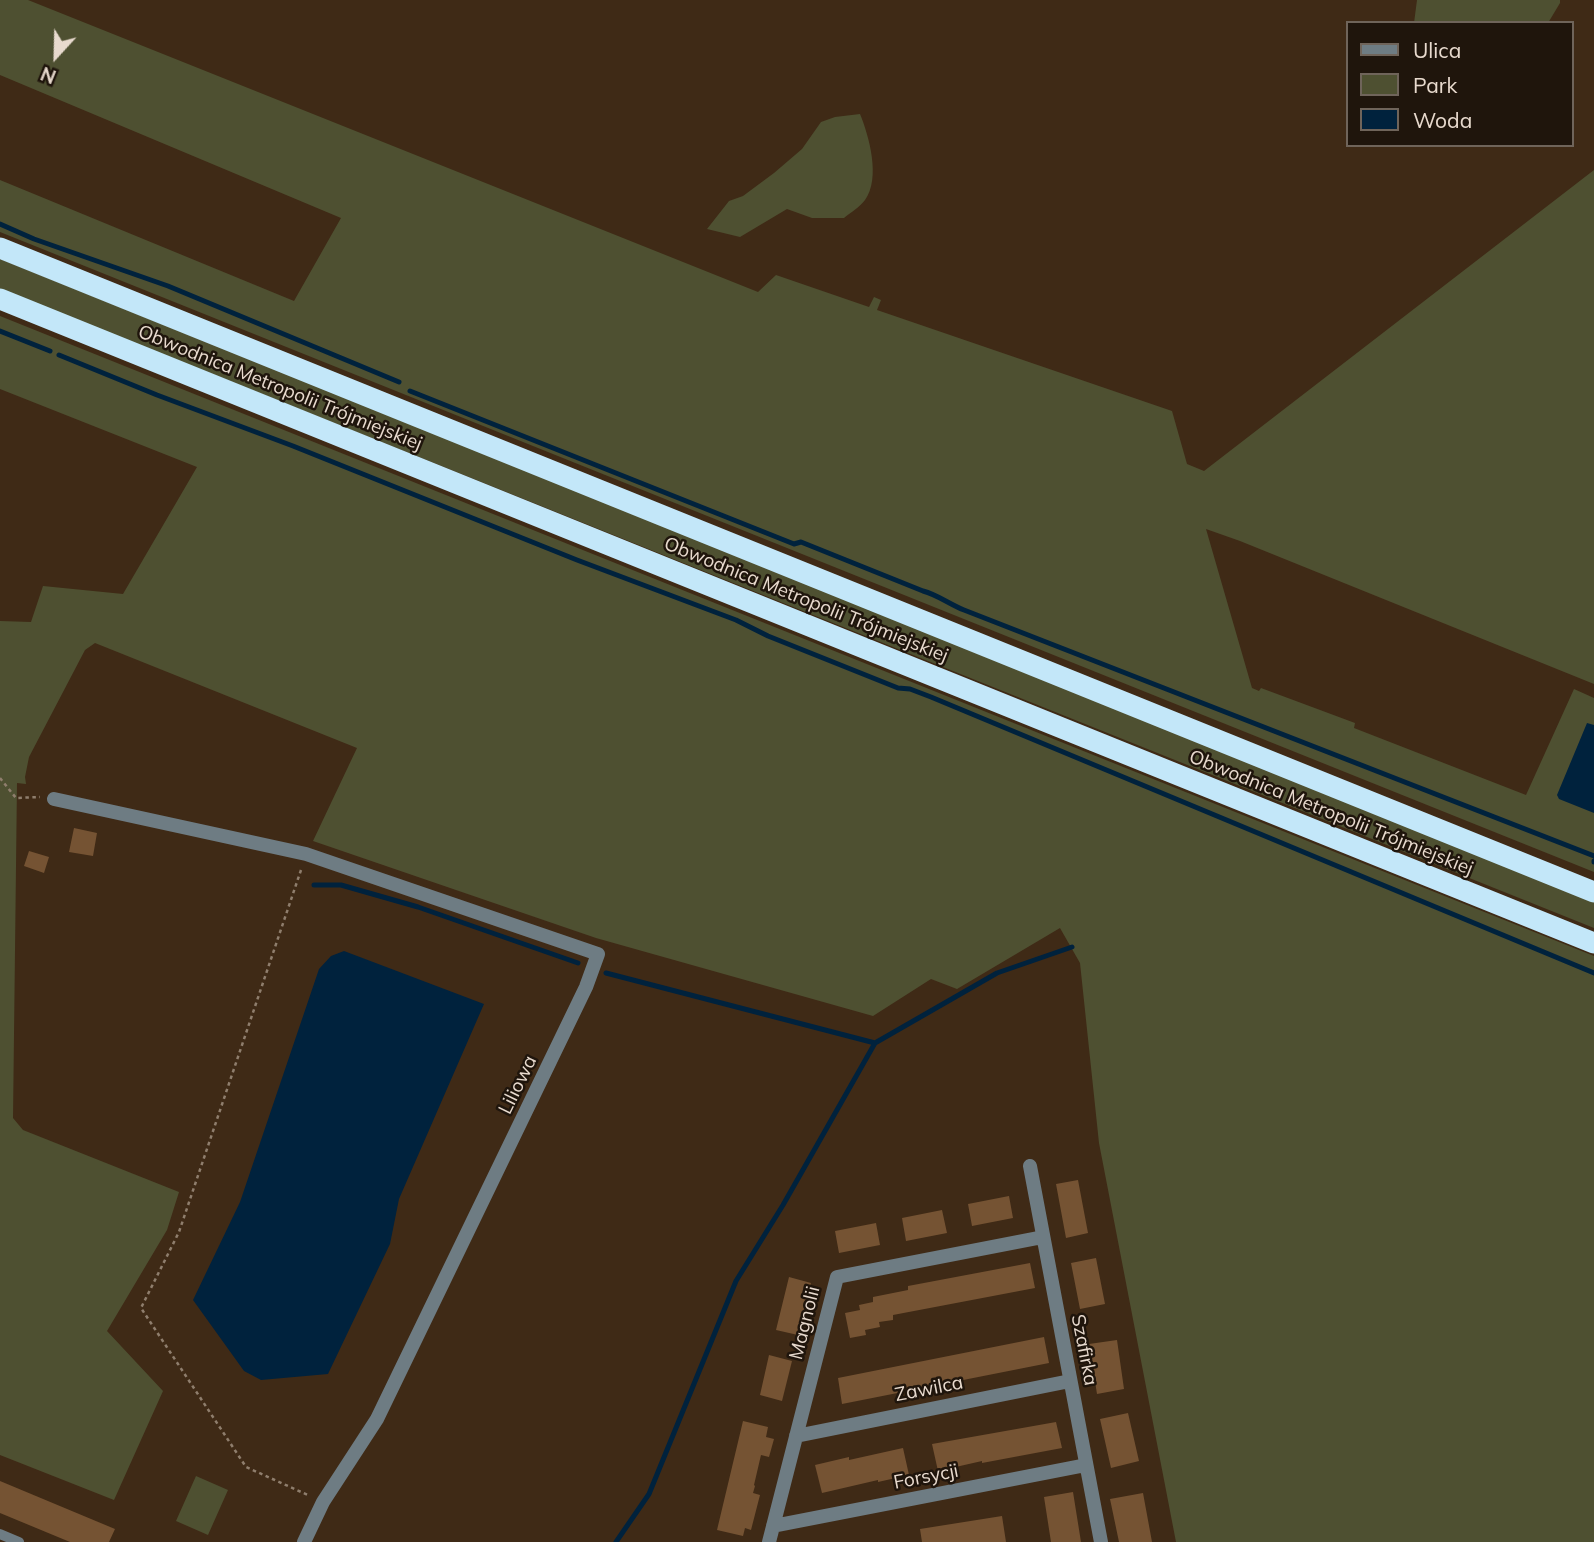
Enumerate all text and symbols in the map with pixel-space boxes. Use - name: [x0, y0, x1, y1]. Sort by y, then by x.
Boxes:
- north arrow: [21, 21, 91, 91]
- legend: [1346, 21, 1573, 147]
- text: Ulica: [1413, 37, 1461, 63]
- text: N: [37, 62, 59, 89]
- text: Park: [1413, 72, 1457, 98]
- text: Woda: [1413, 107, 1472, 133]
- street label: Obwodnica Metropolii Trójmiejskiej: [135, 320, 425, 456]
- street label: Obwodnica Metropolii Trójmiejskiej: [661, 532, 951, 668]
- street label: Obwodnica Metropolii Trójmiejskiej: [1186, 745, 1476, 881]
- street label: Liliowa: [494, 1052, 542, 1118]
- street label: Magnolii: [785, 1284, 825, 1362]
- street label: Szafirka: [1066, 1313, 1102, 1387]
- street label: Zawilca: [893, 1371, 965, 1407]
- street label: Forsycji: [892, 1460, 960, 1494]

